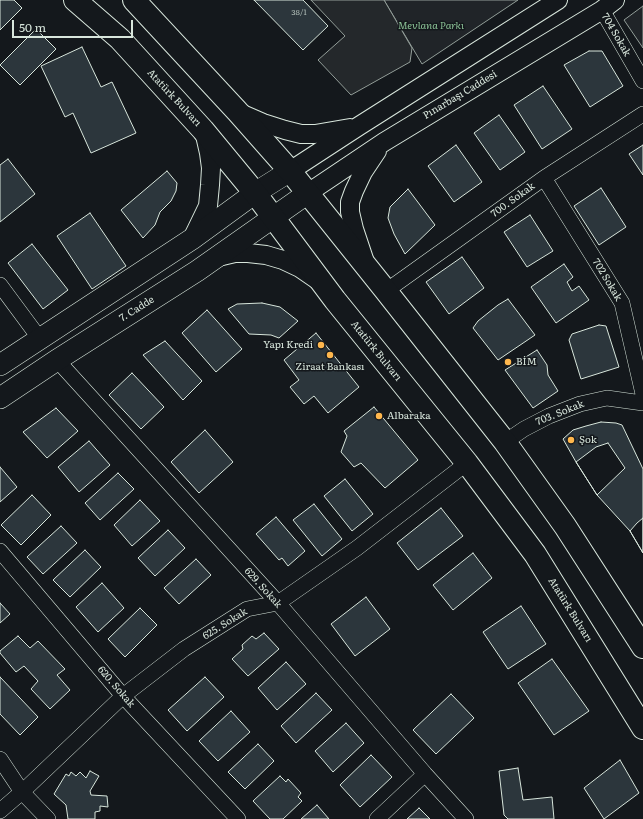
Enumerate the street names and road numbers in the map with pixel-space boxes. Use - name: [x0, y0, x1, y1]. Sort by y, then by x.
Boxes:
- street label: 704 Sokak: [599, 11, 633, 59]
- street label: Atatürk Bulvarı: [144, 67, 204, 129]
- street label: Pınarbaşı Caddesi: [421, 68, 499, 122]
- street label: 700. Sokak: [489, 180, 537, 220]
- street label: 702 Sokak: [590, 257, 624, 303]
- street label: 7. Cadde: [117, 294, 157, 324]
- street label: Atatürk Bulvarı: [348, 319, 404, 383]
- street label: 703. Sokak: [534, 398, 586, 428]
- street label: 629. Sokak: [242, 565, 284, 611]
- street label: Atatürk Bulvarı: [545, 575, 595, 645]
- street label: 625. Sokak: [201, 606, 249, 642]
- street label: 620. Sokak: [95, 664, 137, 710]

